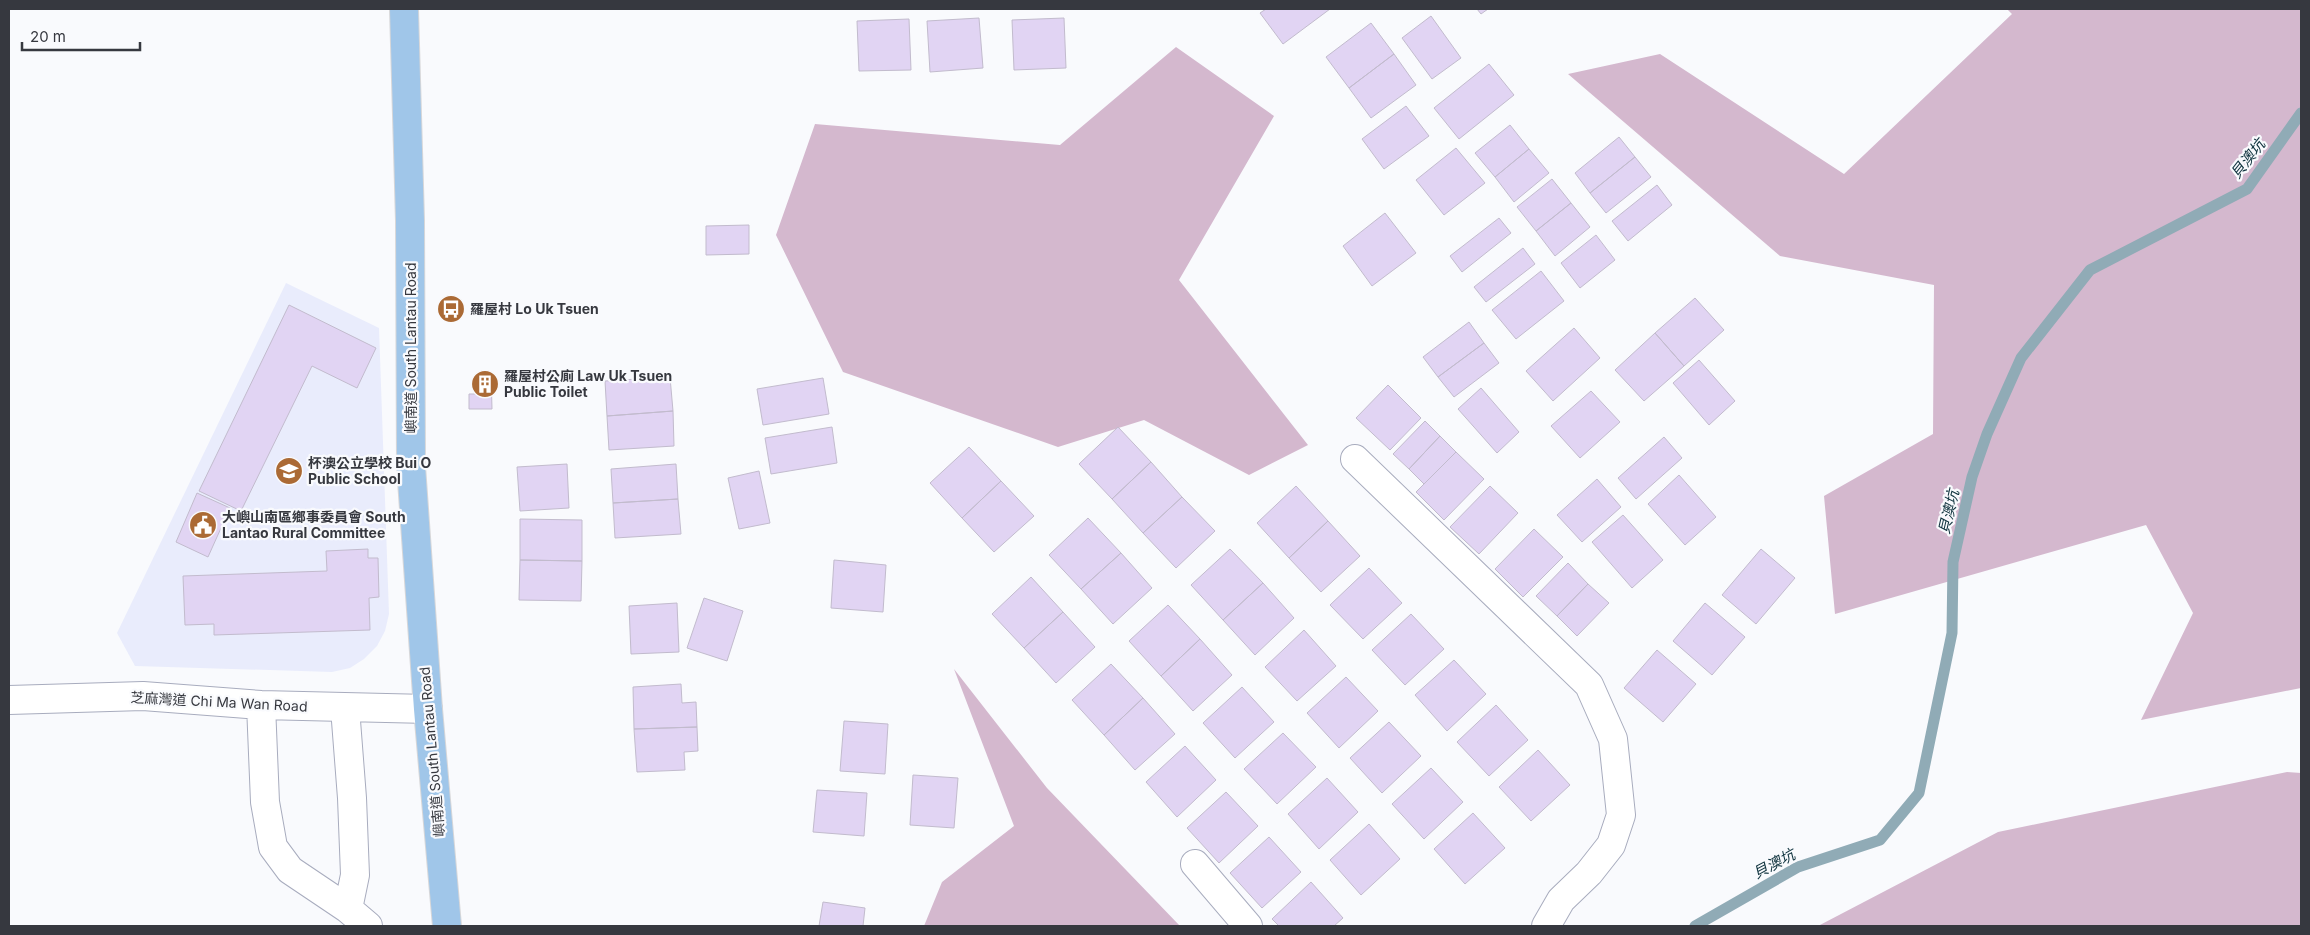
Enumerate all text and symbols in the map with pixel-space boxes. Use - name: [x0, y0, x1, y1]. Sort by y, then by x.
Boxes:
- scale bar: [22, 20, 140, 52]
- text: 20 m: [30, 27, 66, 46]
- water label: 貝澳坑: [2226, 134, 2270, 182]
- street label: 嶼南道 South Lantau Road: [402, 263, 419, 433]
- bus stop icon: 羅屋村 Lo Uk Tsuen: [436, 294, 466, 324]
- place label: 羅屋村 Lo Uk Tsuen: [470, 300, 599, 317]
- place label: 羅屋村公廁 Law Uk Tsuen Public Toilet: [504, 367, 672, 400]
- building icon: 羅屋村公廁 Law Uk Tsuen Public Toilet: [470, 369, 500, 399]
- place label: 杯澳公立學校 Bui O Public School: [308, 454, 431, 487]
- school or university icon: 杯澳公立學校 Bui O Public School: [274, 456, 304, 486]
- water label: 貝澳坑: [1934, 486, 1963, 536]
- place label: 大嶼山南區鄉事委員會 South Lantao Rural Committee: [222, 508, 406, 541]
- public building icon: 大嶼山南區鄉事委員會 South Lantao Rural Committee: [188, 510, 218, 540]
- street label: 嶼南道 South Lantau Road: [416, 666, 447, 838]
- street label: 芝麻灣道 Chi Ma Wan Road: [130, 688, 308, 715]
- water label: 貝澳坑: [1749, 844, 1800, 883]

